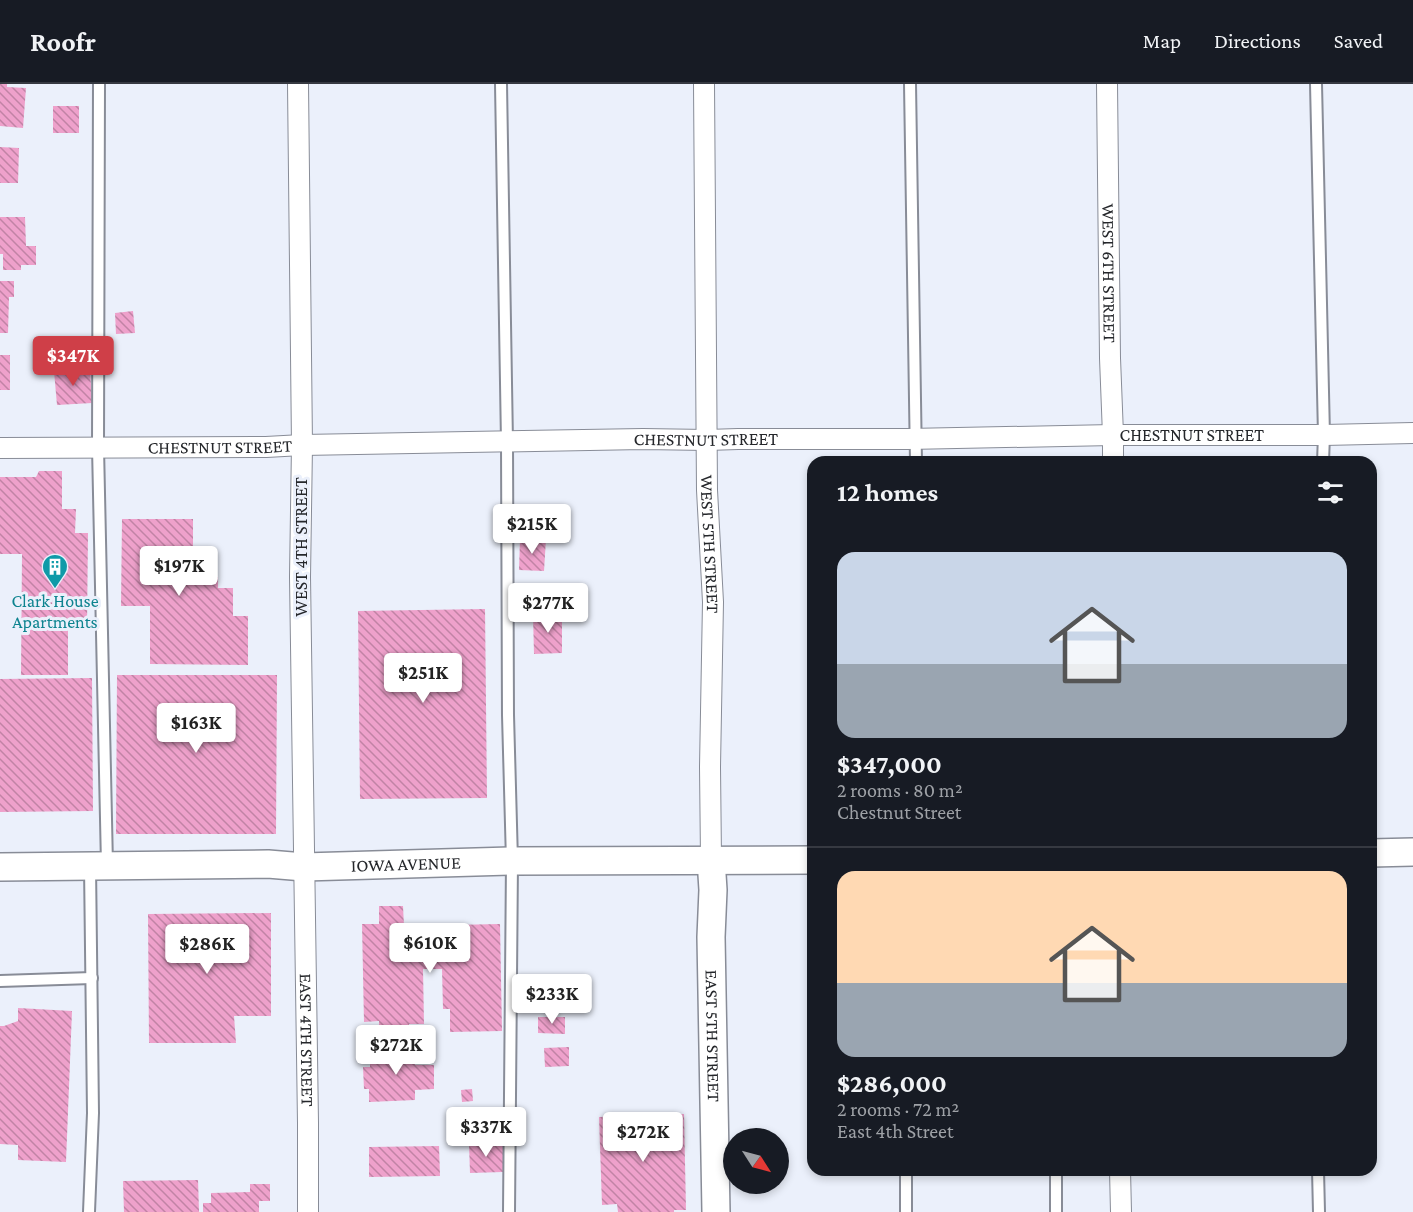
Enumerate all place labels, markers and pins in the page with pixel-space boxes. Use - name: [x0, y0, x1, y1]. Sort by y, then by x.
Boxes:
- pin: $347K: [31, 336, 115, 387]
- pin: $215K: [490, 504, 574, 555]
- pin: $197K: [137, 546, 221, 597]
- building icon: Clark House Apartments: [40, 552, 70, 590]
- pin: $277K: [506, 583, 590, 634]
- place label: Clark House Apartments: [11, 591, 99, 632]
- pin: $251K: [381, 653, 465, 704]
- pin: $163K: [154, 703, 238, 754]
- pin: $610K: [388, 923, 472, 974]
- pin: $286K: [165, 924, 249, 975]
- pin: $233K: [510, 974, 594, 1025]
- pin: $272K: [354, 1025, 438, 1076]
- pin: $337K: [444, 1107, 528, 1158]
- pin: $272K: [601, 1112, 685, 1163]

